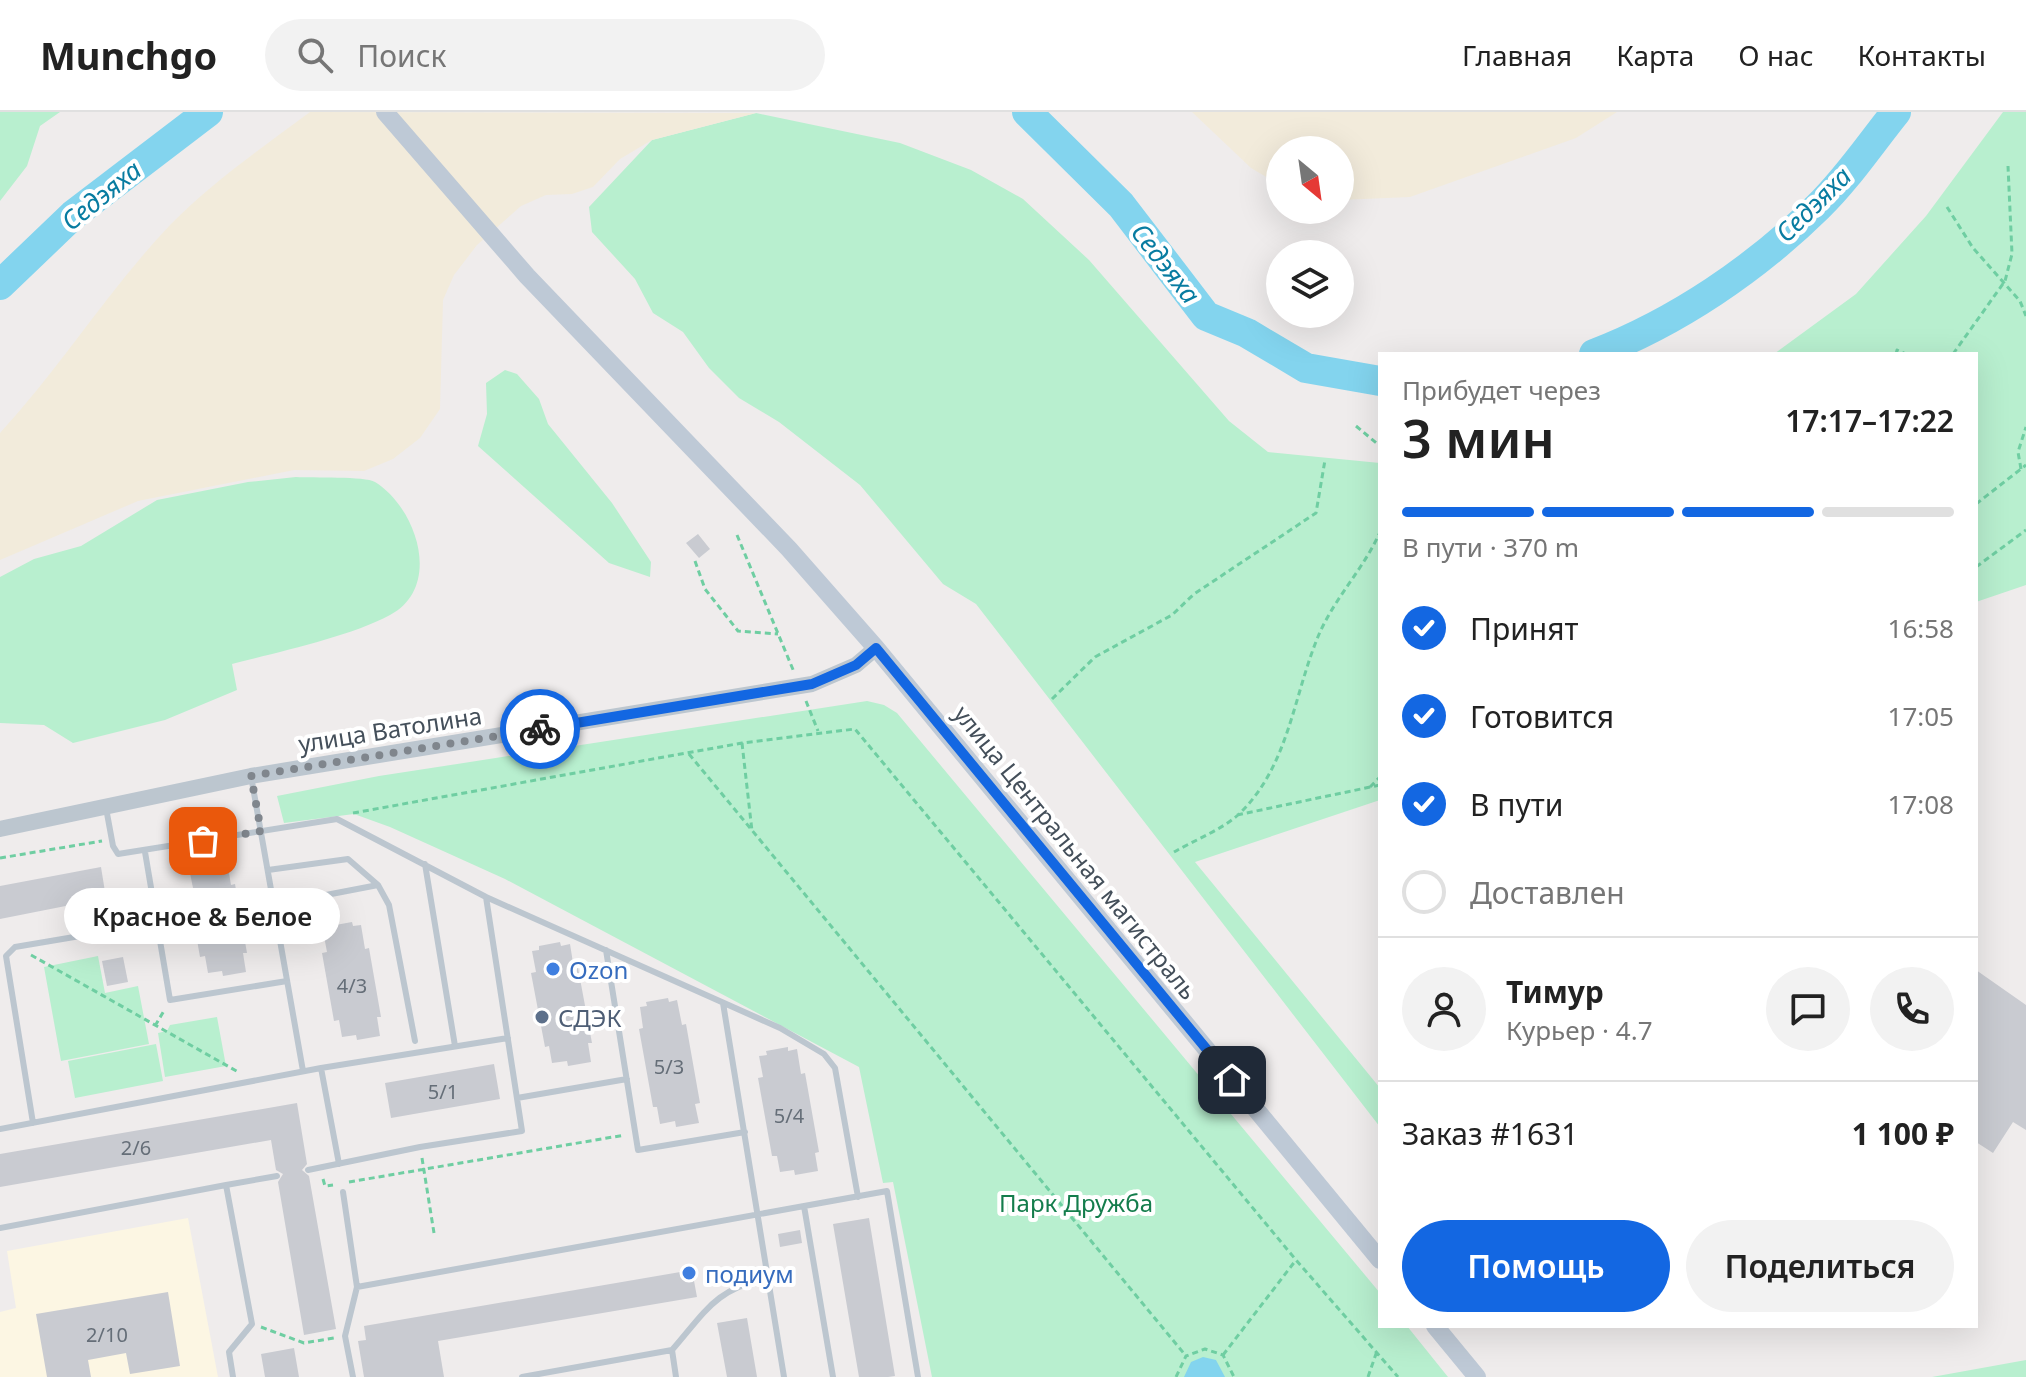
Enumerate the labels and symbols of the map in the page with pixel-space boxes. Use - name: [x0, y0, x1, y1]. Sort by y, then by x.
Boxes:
- north arrow: [1266, 136, 1354, 224]
- water label: Седэяха: [53, 151, 149, 238]
- water label: Седэяха: [1767, 158, 1859, 250]
- water label: Седэяха: [1123, 215, 1209, 311]
- courier: [500, 689, 580, 769]
- street label: улица Ватолина: [296, 698, 484, 760]
- street label: улица Центральная магистраль: [947, 698, 1205, 1006]
- pin: [169, 807, 237, 875]
- callout: Красное & Белое: [65, 889, 341, 945]
- place label: Ozon: [569, 953, 628, 986]
- marker: Ozon: [544, 960, 562, 978]
- house number: 4/3: [337, 972, 367, 999]
- place label: СДЭК: [558, 1001, 621, 1034]
- marker: СДЭК: [533, 1008, 551, 1026]
- pin: [1198, 1046, 1266, 1114]
- house number: 5/3: [654, 1053, 684, 1080]
- house number: 5/1: [428, 1078, 458, 1105]
- house number: 5/4: [774, 1102, 805, 1129]
- house number: 2/6: [121, 1134, 151, 1161]
- park label: Парк Дружба: [999, 1186, 1153, 1219]
- place label: подиум: [705, 1257, 794, 1290]
- marker: подиум: [680, 1264, 698, 1282]
- house number: 2/10: [86, 1321, 128, 1348]

